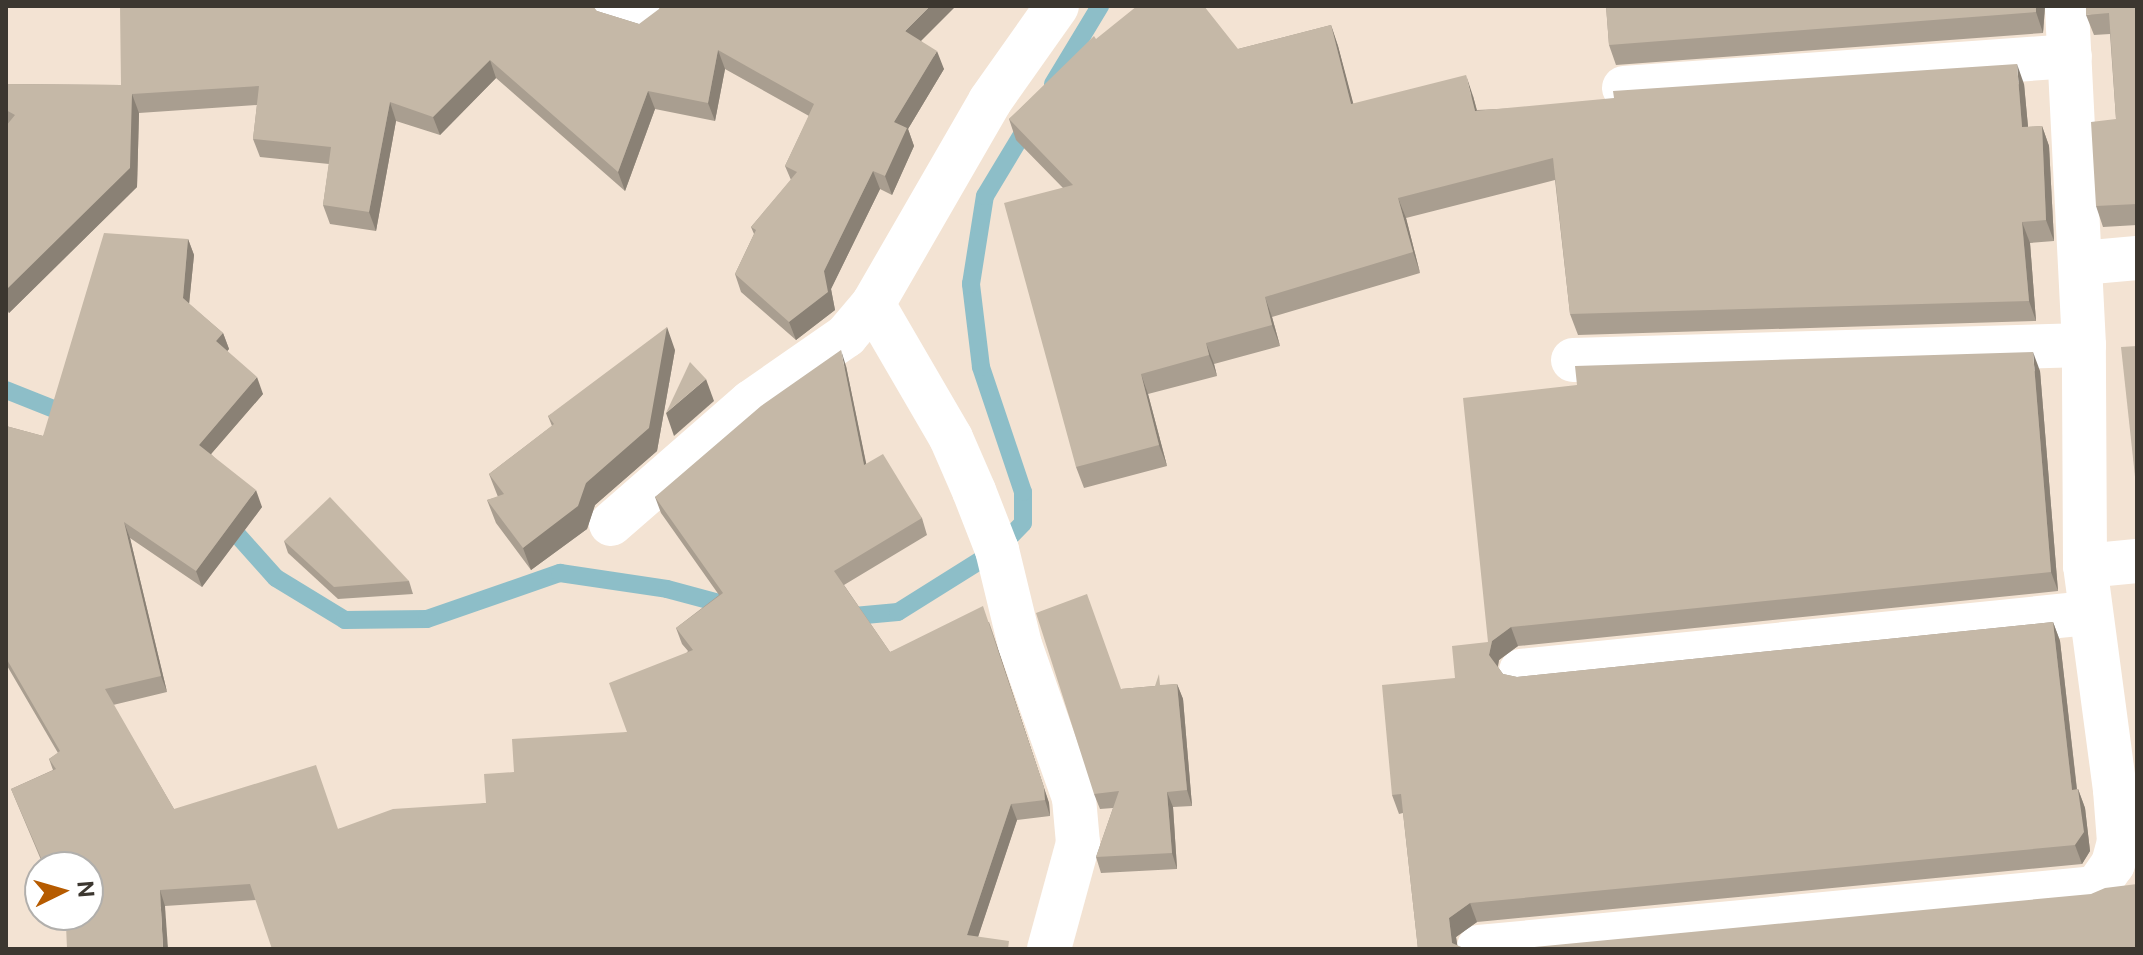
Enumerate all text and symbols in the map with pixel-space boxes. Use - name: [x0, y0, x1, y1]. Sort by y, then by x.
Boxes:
- north arrow: [24, 851, 104, 931]
- text: N: [72, 879, 100, 899]

